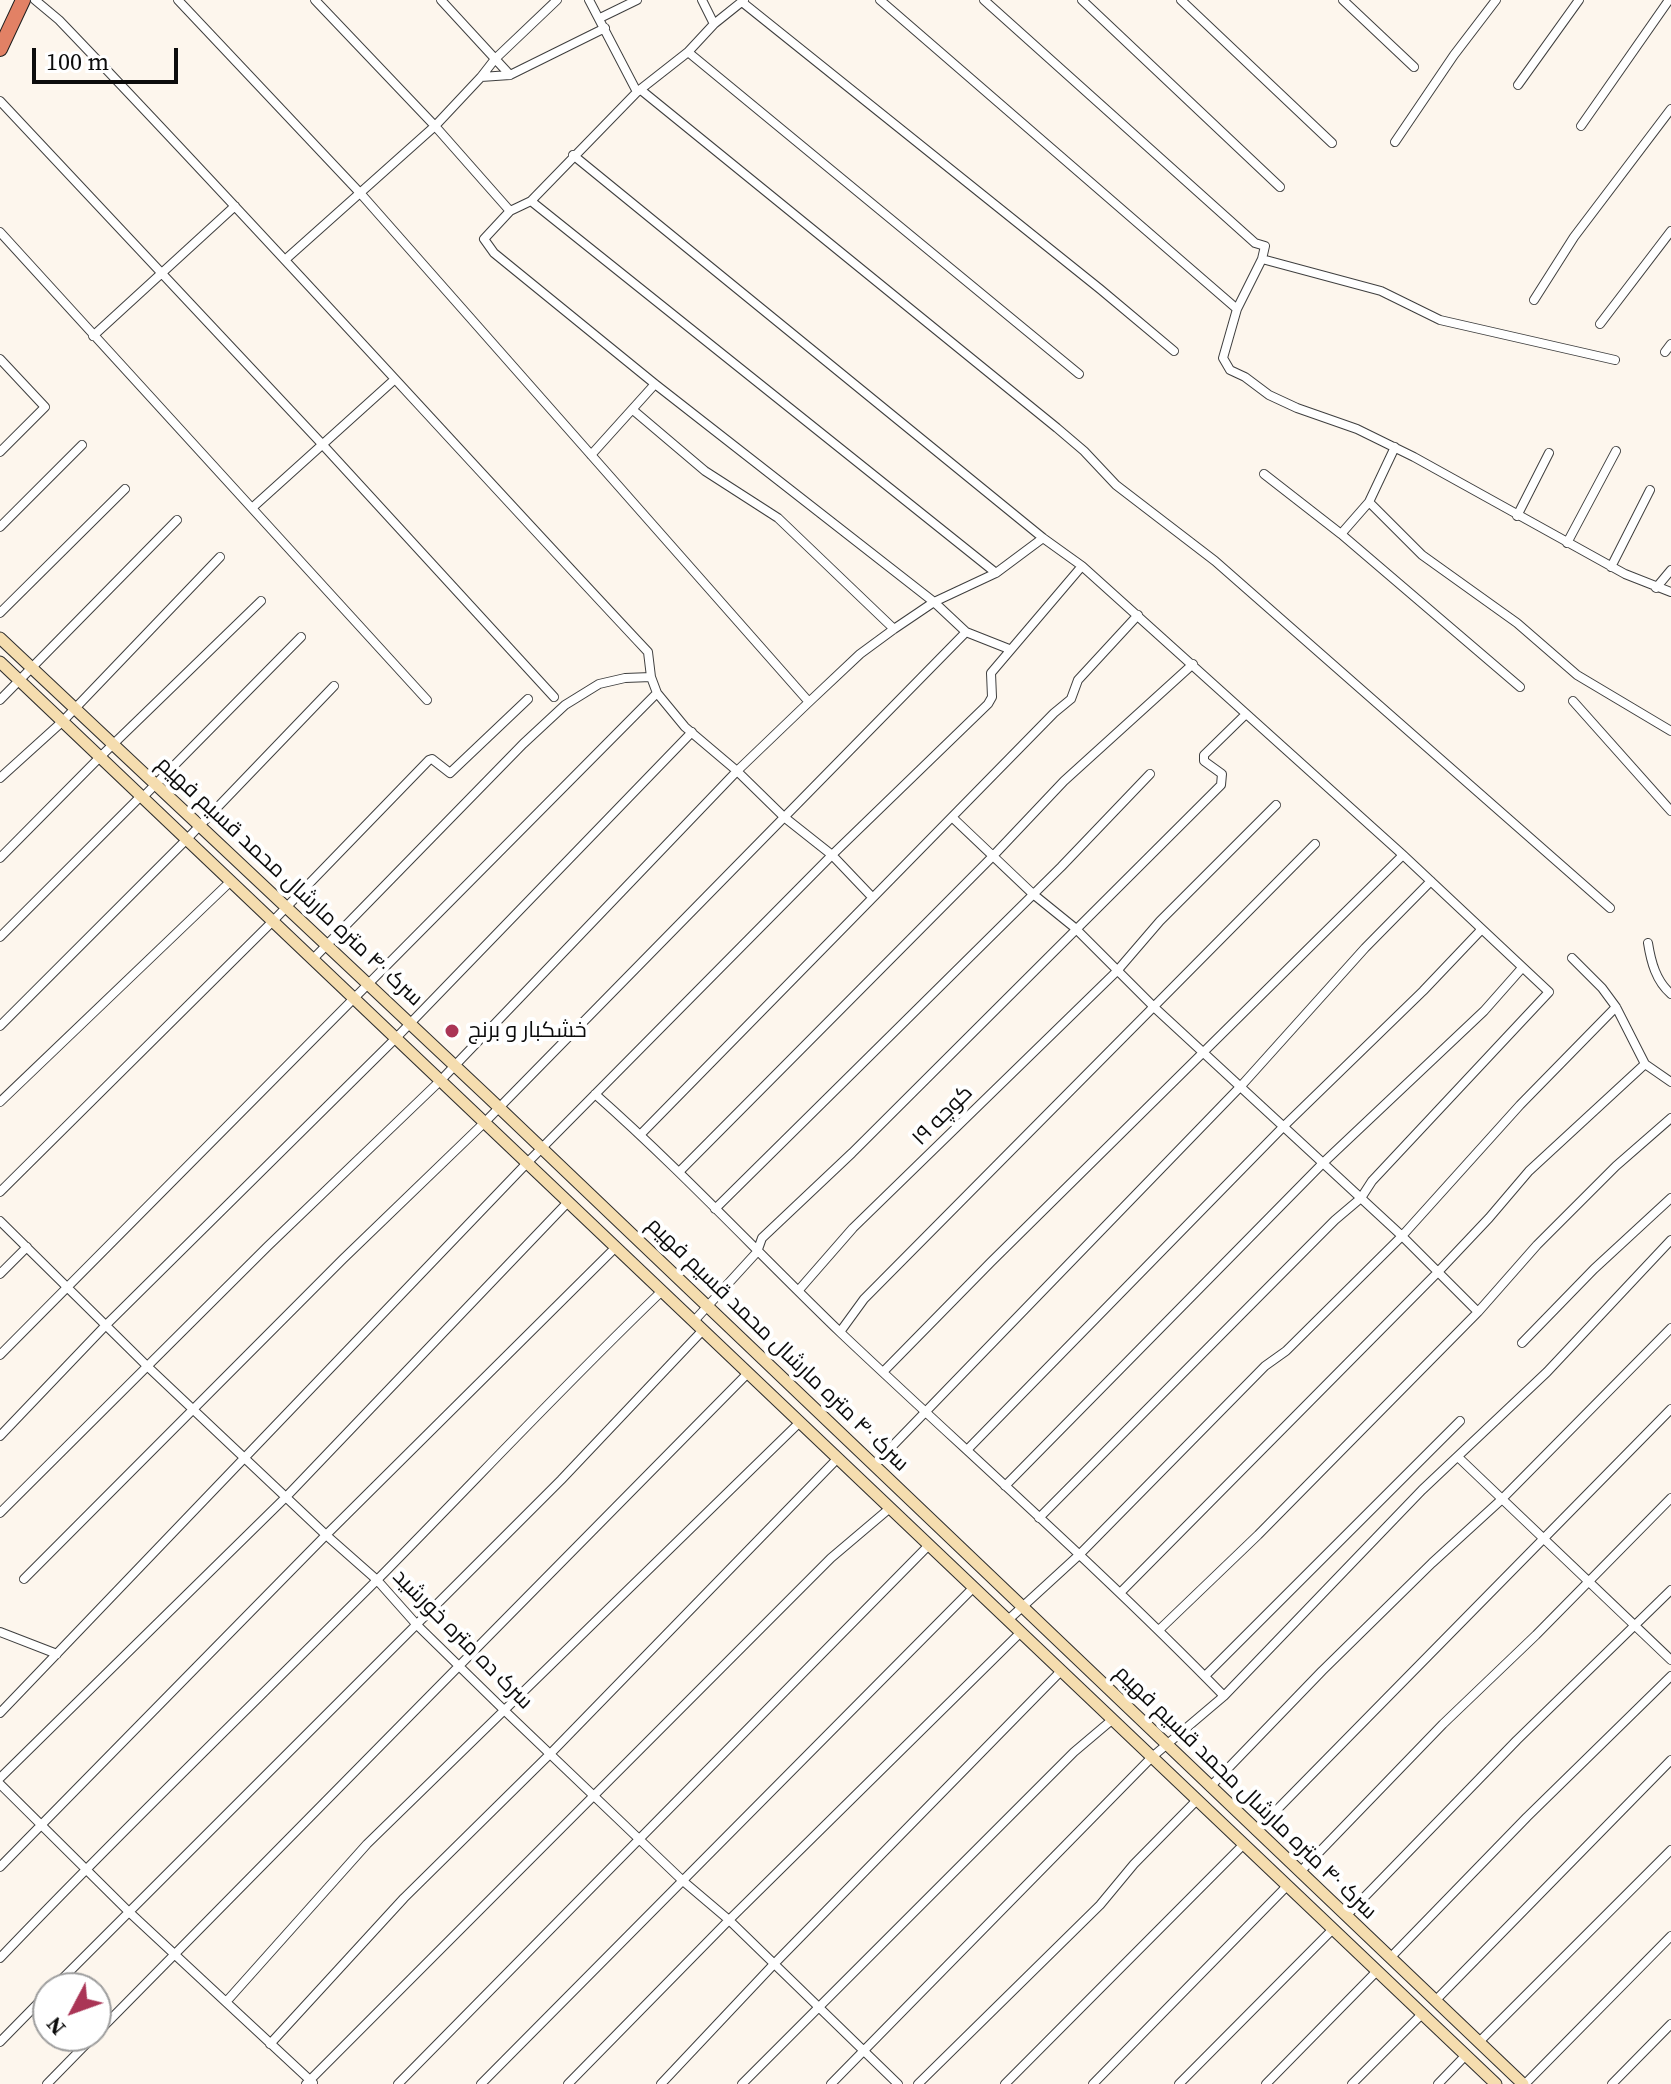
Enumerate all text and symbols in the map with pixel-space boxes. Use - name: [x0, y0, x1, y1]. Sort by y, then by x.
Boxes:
- scale bar: [36, 32, 182, 82]
- text: 100 m: [46, 45, 109, 78]
- street label: سرک ۴۰ متره مارشال محمد قسیم فهیم: [150, 751, 428, 1013]
- place label: خشکبار و برنج: [468, 1018, 587, 1044]
- marker: خشکبار و برنج: [443, 1022, 461, 1040]
- street label: کوچه ۱۹: [907, 1080, 979, 1152]
- street label: سرک ۴۰ متره مارشال محمد قسیم فهیم: [640, 1212, 914, 1478]
- street label: سرک ده متره خورشید: [386, 1564, 538, 1716]
- street label: سرک ۴۰ متره مارشال محمد قسیم فهیم: [1108, 1660, 1382, 1926]
- north arrow: [32, 1972, 112, 2052]
- text: N: [39, 2011, 72, 2042]

